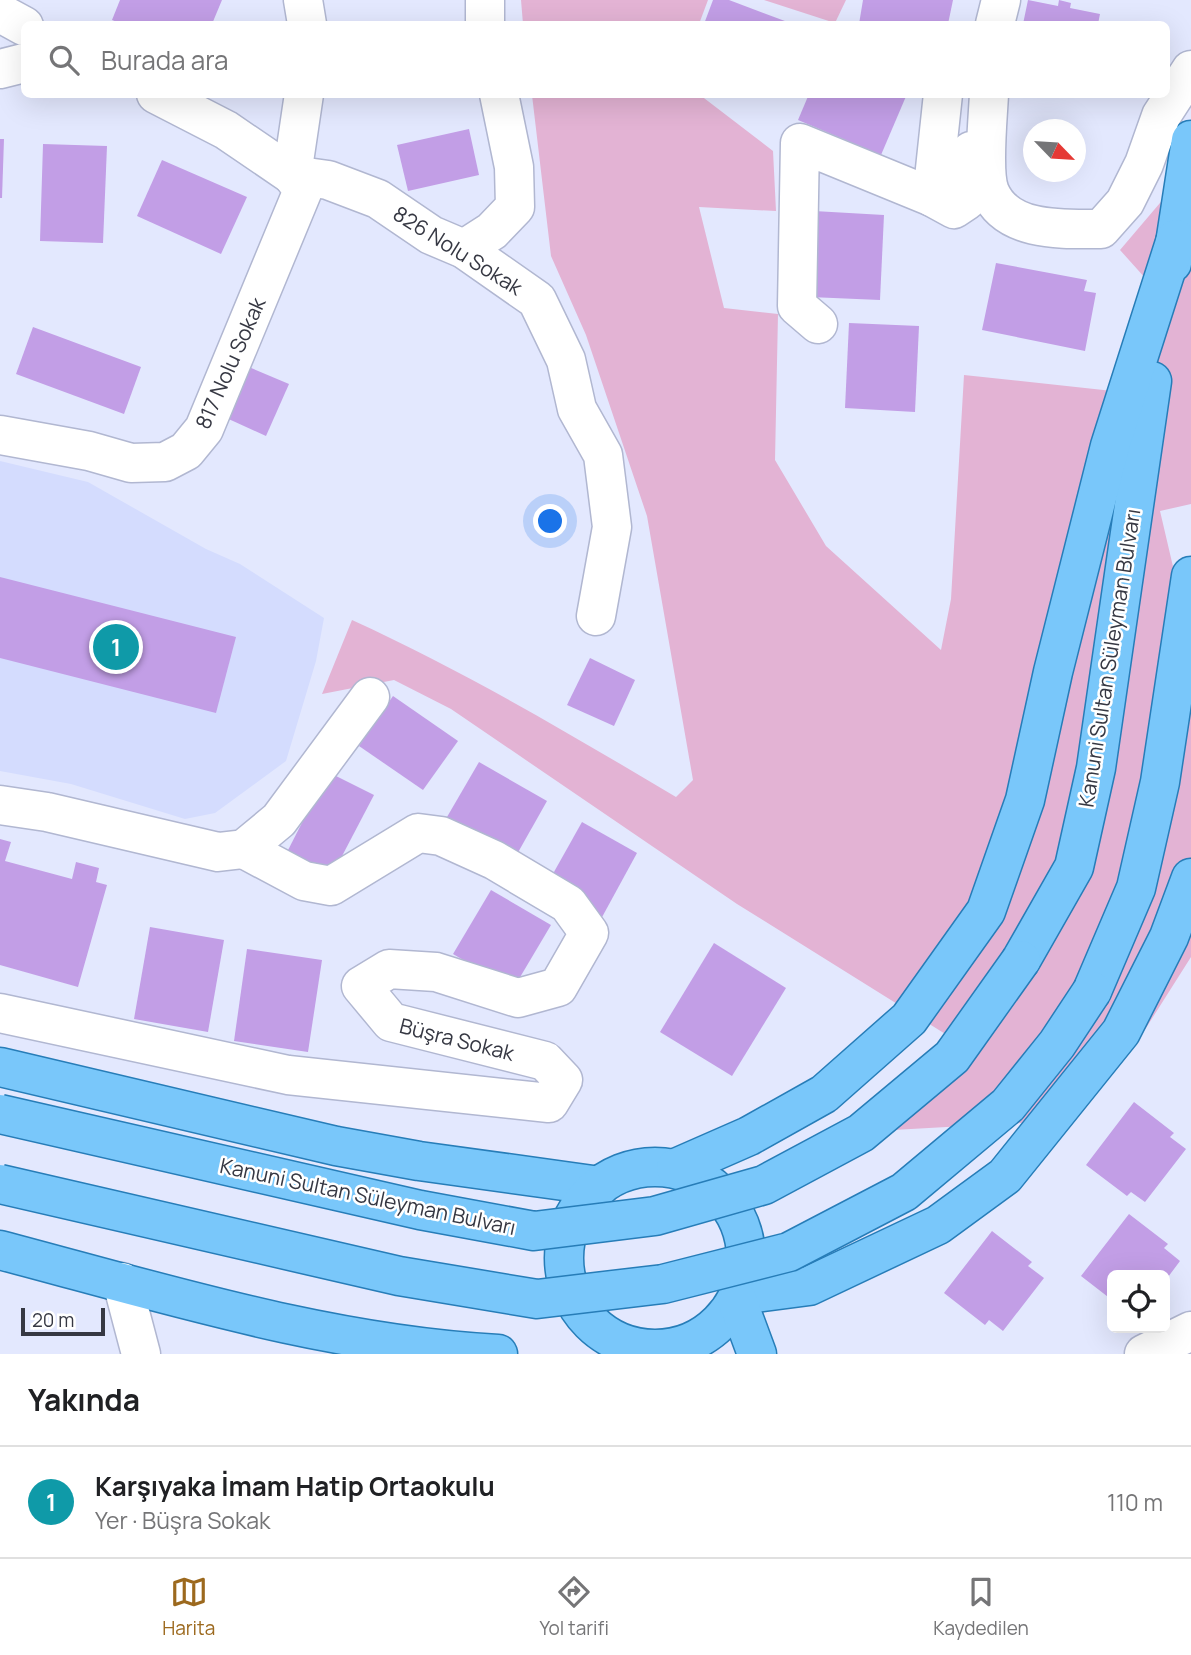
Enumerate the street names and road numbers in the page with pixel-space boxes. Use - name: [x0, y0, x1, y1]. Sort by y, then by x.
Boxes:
- street label: 826 Nolu Sokak: [388, 199, 529, 301]
- street label: 817 Nolu Sokak: [188, 292, 272, 433]
- street label: Kanuni Sultan Süleyman Bulvarı: [1072, 507, 1146, 809]
- street label: Büşra Sokak: [397, 1011, 518, 1067]
- street label: Kanuni Sultan Süleyman Bulvarı: [217, 1151, 519, 1241]

